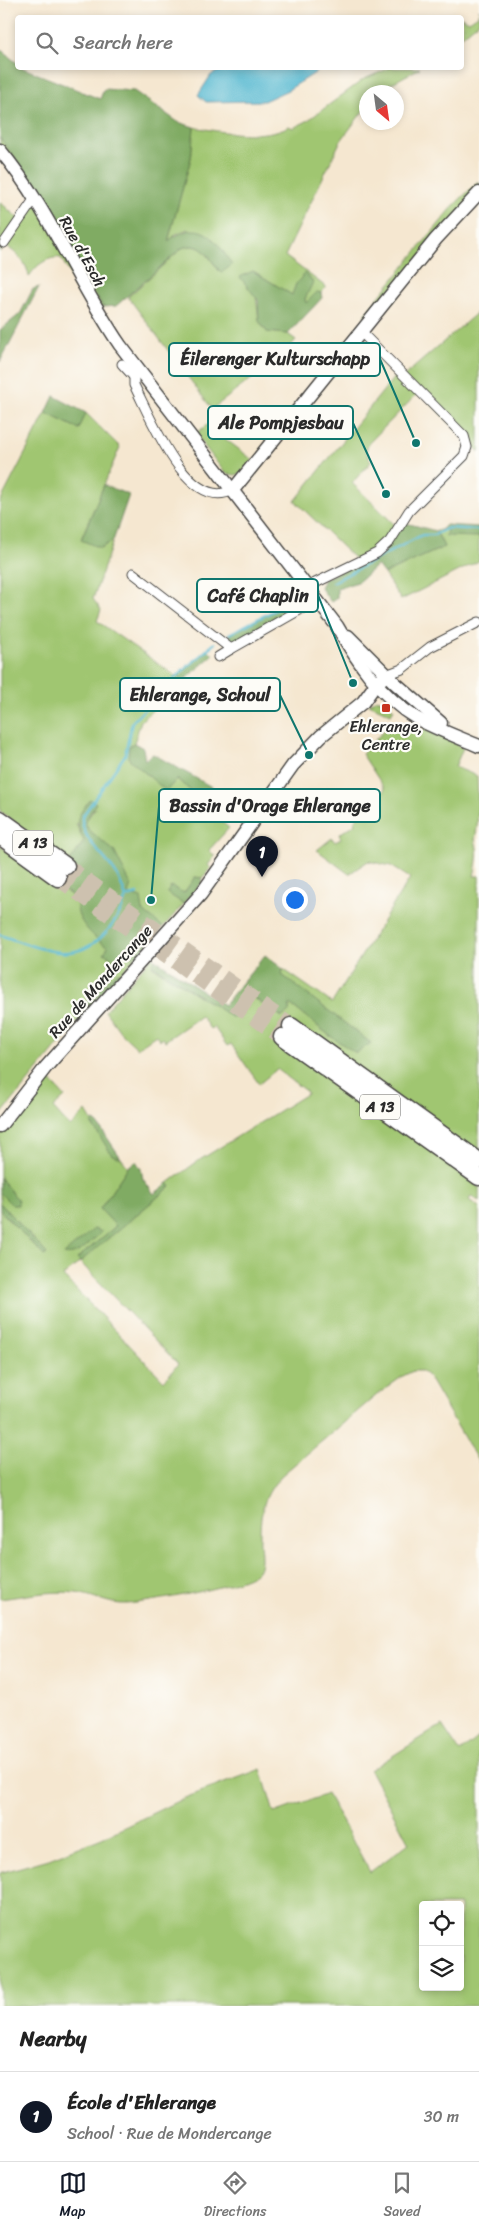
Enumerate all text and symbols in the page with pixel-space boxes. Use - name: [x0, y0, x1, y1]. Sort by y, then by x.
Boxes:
- search box: [15, 15, 464, 70]
- text: Search here: [73, 26, 173, 59]
- icon: search: [33, 29, 61, 57]
- north arrow: [359, 85, 404, 130]
- street label: Rue d'Esch: [51, 210, 114, 292]
- callout: Éilerenger Kulturschapp: [169, 343, 380, 376]
- text: Éilerenger Kulturschapp: [180, 343, 371, 375]
- callout: Ale Pompjesbau: [208, 406, 353, 439]
- text: Ale Pompjesbau: [217, 407, 344, 439]
- callout: Café Chaplin: [197, 579, 318, 612]
- text: Café Chaplin: [206, 580, 309, 612]
- callout: Ehlerange, Schoul: [120, 678, 280, 711]
- text: Ehlerange, Schoul: [130, 679, 271, 711]
- marker: Ehlerange, Centre: [380, 702, 392, 714]
- place label: Ehlerange, Centre: [349, 712, 423, 759]
- callout: Bassin d'Orage Ehlerange: [159, 789, 380, 822]
- text: Bassin d'Orage Ehlerange: [169, 790, 371, 822]
- road number: A 13: [13, 830, 53, 856]
- pin: 1: [246, 836, 278, 877]
- your location: [282, 887, 308, 913]
- street label: Rue de Mondercange: [41, 918, 160, 1045]
- road number: A 13: [360, 1094, 400, 1120]
- map controls: [419, 1901, 464, 1991]
- button: locate: [419, 1901, 464, 1946]
- button: layers: [419, 1946, 464, 1991]
- text: Nearby: [20, 2020, 86, 2058]
- text: École d'Ehlerange: [67, 2086, 216, 2119]
- text: 1: [33, 2102, 39, 2131]
- text: 30 m: [424, 2102, 459, 2131]
- text: School · Rue de Mondercange: [67, 2119, 272, 2148]
- tab: Map: [59, 2169, 87, 2224]
- tab: Directions: [204, 2169, 266, 2224]
- tab: Saved: [384, 2169, 420, 2224]

